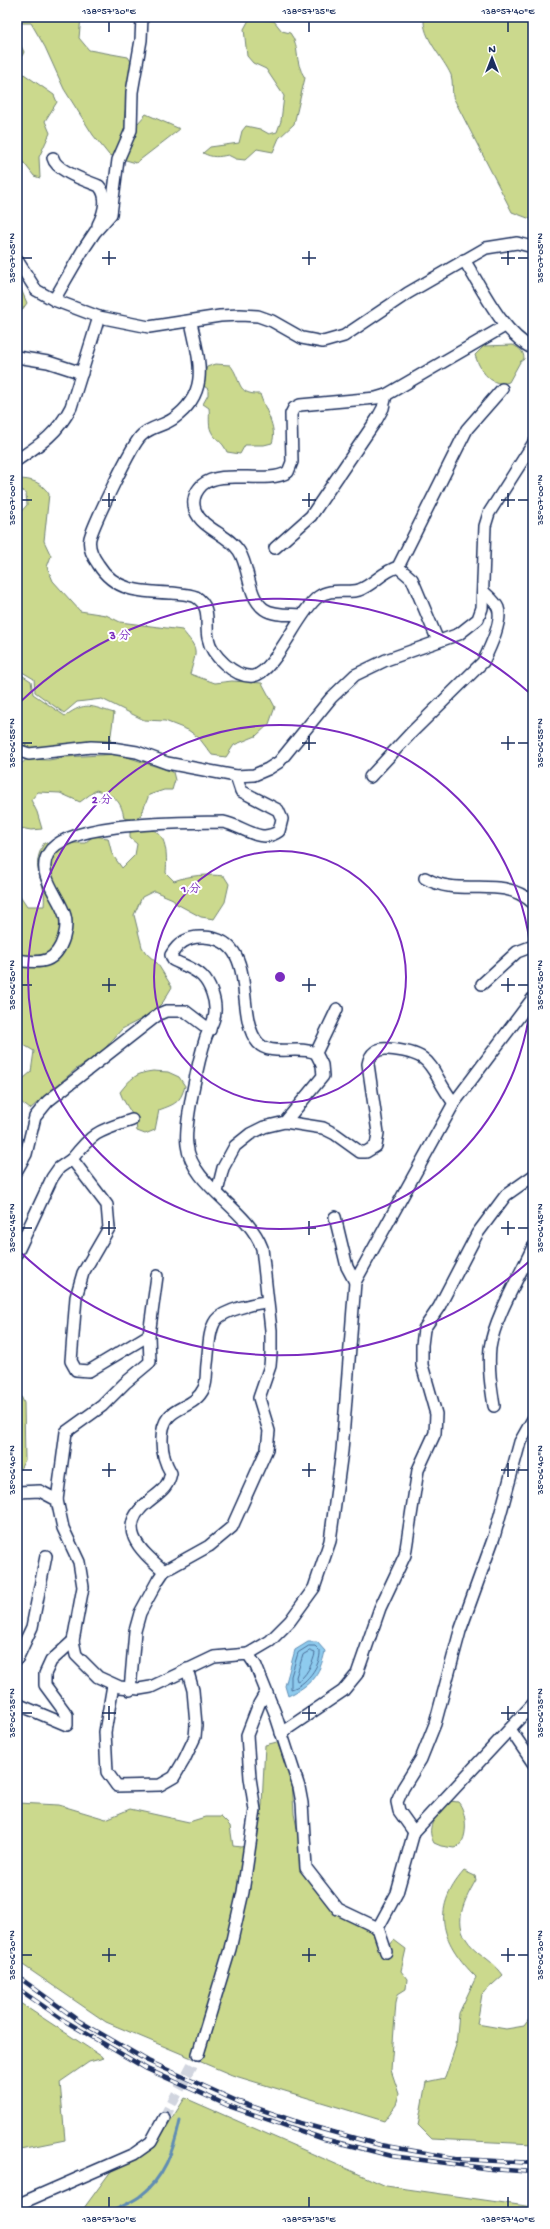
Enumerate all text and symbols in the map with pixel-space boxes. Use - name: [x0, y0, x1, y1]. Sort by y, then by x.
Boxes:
- text: 138°57'30"E: [81, 6, 136, 18]
- text: 138°57'35"E: [281, 6, 336, 18]
- text: 138°57'40"E: [481, 6, 535, 18]
- north arrow: [472, 38, 512, 78]
- text: N: [488, 44, 496, 56]
- text: 35°07'05"N: [7, 233, 19, 284]
- text: 35°07'05"N: [535, 233, 547, 284]
- text: 35°07'00"N: [7, 474, 19, 526]
- text: 35°07'00"N: [535, 474, 547, 526]
- text: 3 分: [108, 629, 131, 644]
- text: 35°06'55"N: [7, 718, 19, 769]
- text: 35°06'55"N: [535, 718, 547, 769]
- text: 2 分: [92, 793, 112, 808]
- text: 1 分: [180, 882, 201, 897]
- text: 35°06'50"N: [7, 960, 19, 1011]
- text: 35°06'50"N: [535, 960, 547, 1011]
- centre of rings: [273, 970, 287, 984]
- text: 35°06'45"N: [7, 1203, 19, 1253]
- text: 35°06'45"N: [535, 1203, 547, 1253]
- text: 35°06'40"N: [7, 1445, 19, 1496]
- text: 35°06'40"N: [535, 1445, 547, 1496]
- text: 35°06'35"N: [7, 1688, 19, 1739]
- text: 35°06'35"N: [535, 1688, 547, 1739]
- text: 35°06'30"N: [7, 1930, 19, 1981]
- text: 35°06'30"N: [535, 1930, 547, 1981]
- text: 138°57'30"E: [81, 2214, 136, 2226]
- text: 138°57'35"E: [281, 2214, 336, 2226]
- text: 138°57'40"E: [481, 2214, 535, 2226]

